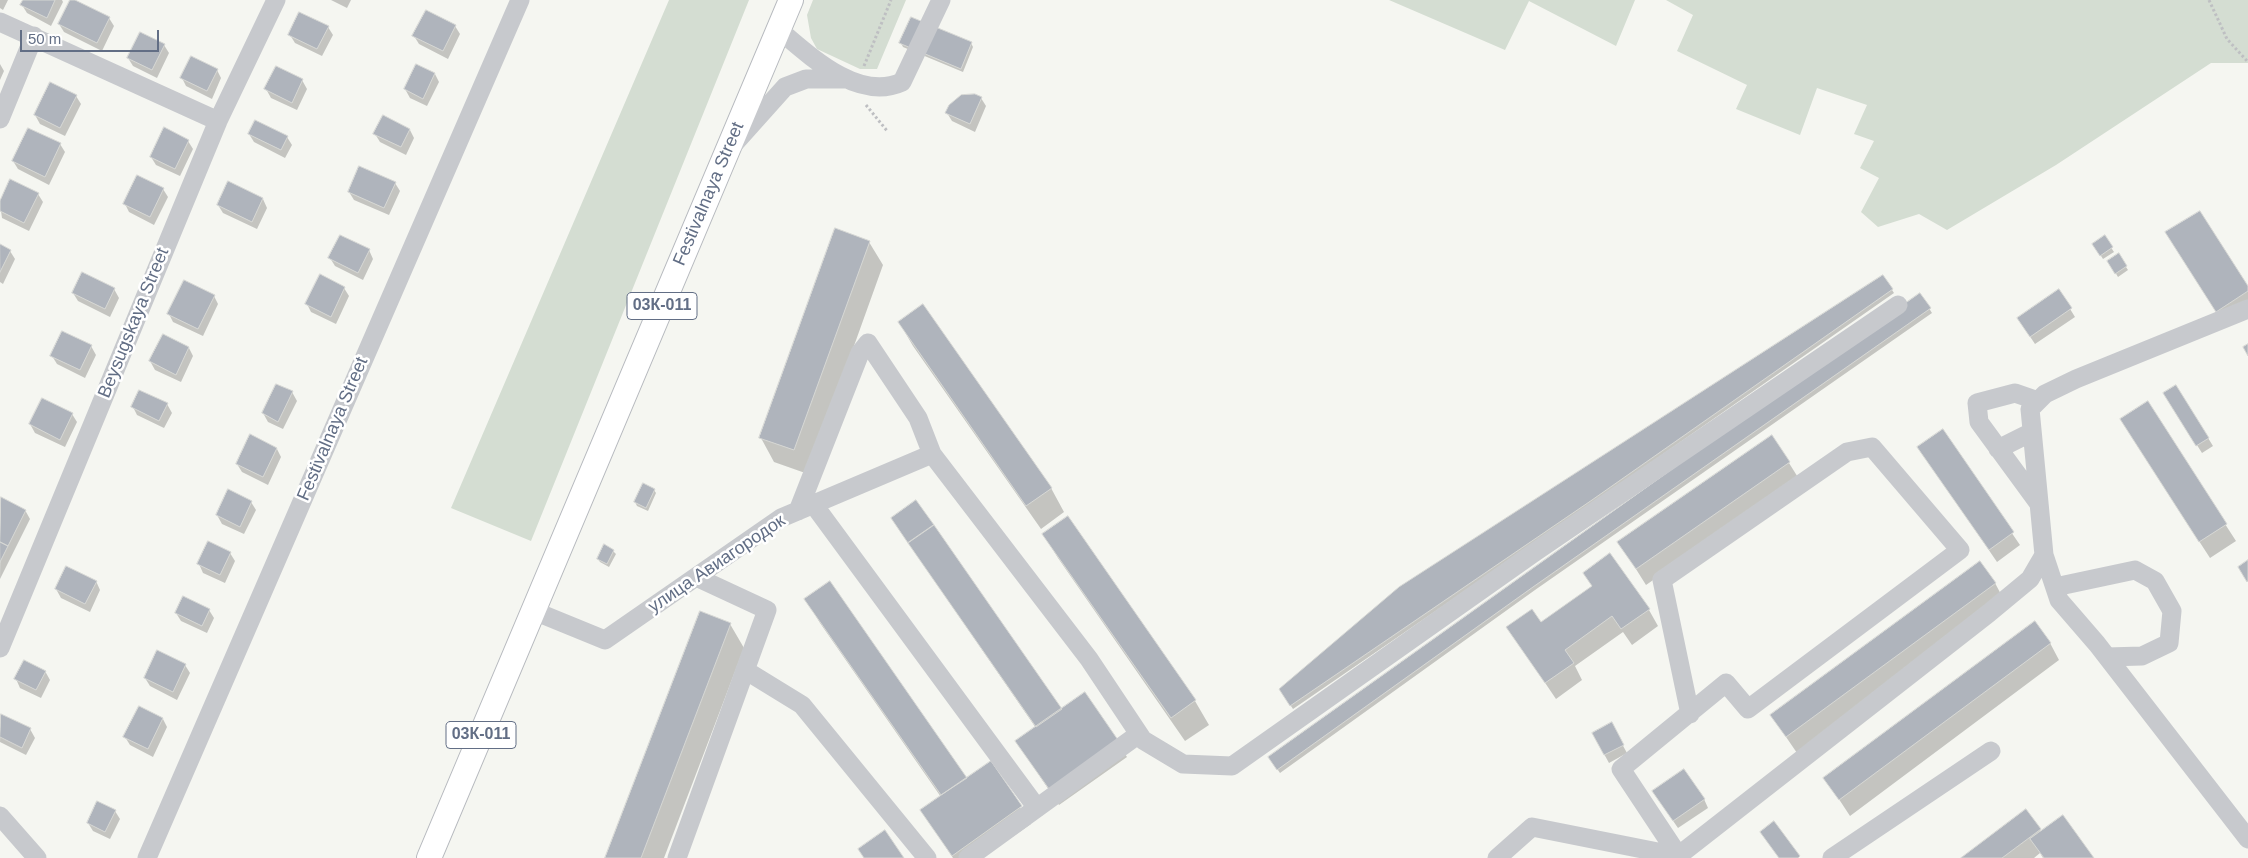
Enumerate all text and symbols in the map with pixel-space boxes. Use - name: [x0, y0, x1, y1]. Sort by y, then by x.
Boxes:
- scale bar: [22, 20, 161, 52]
- text: 50 m: [28, 30, 61, 47]
- street label: Festivalnaya Street: [669, 119, 749, 269]
- street label: Beysugskaya Street: [94, 245, 174, 401]
- road number: 03К-011: [627, 292, 697, 320]
- street label: Festivalnaya Street: [293, 354, 373, 504]
- street label: улица Авиагородок: [645, 510, 789, 618]
- road number: 03К-011: [446, 722, 516, 748]

